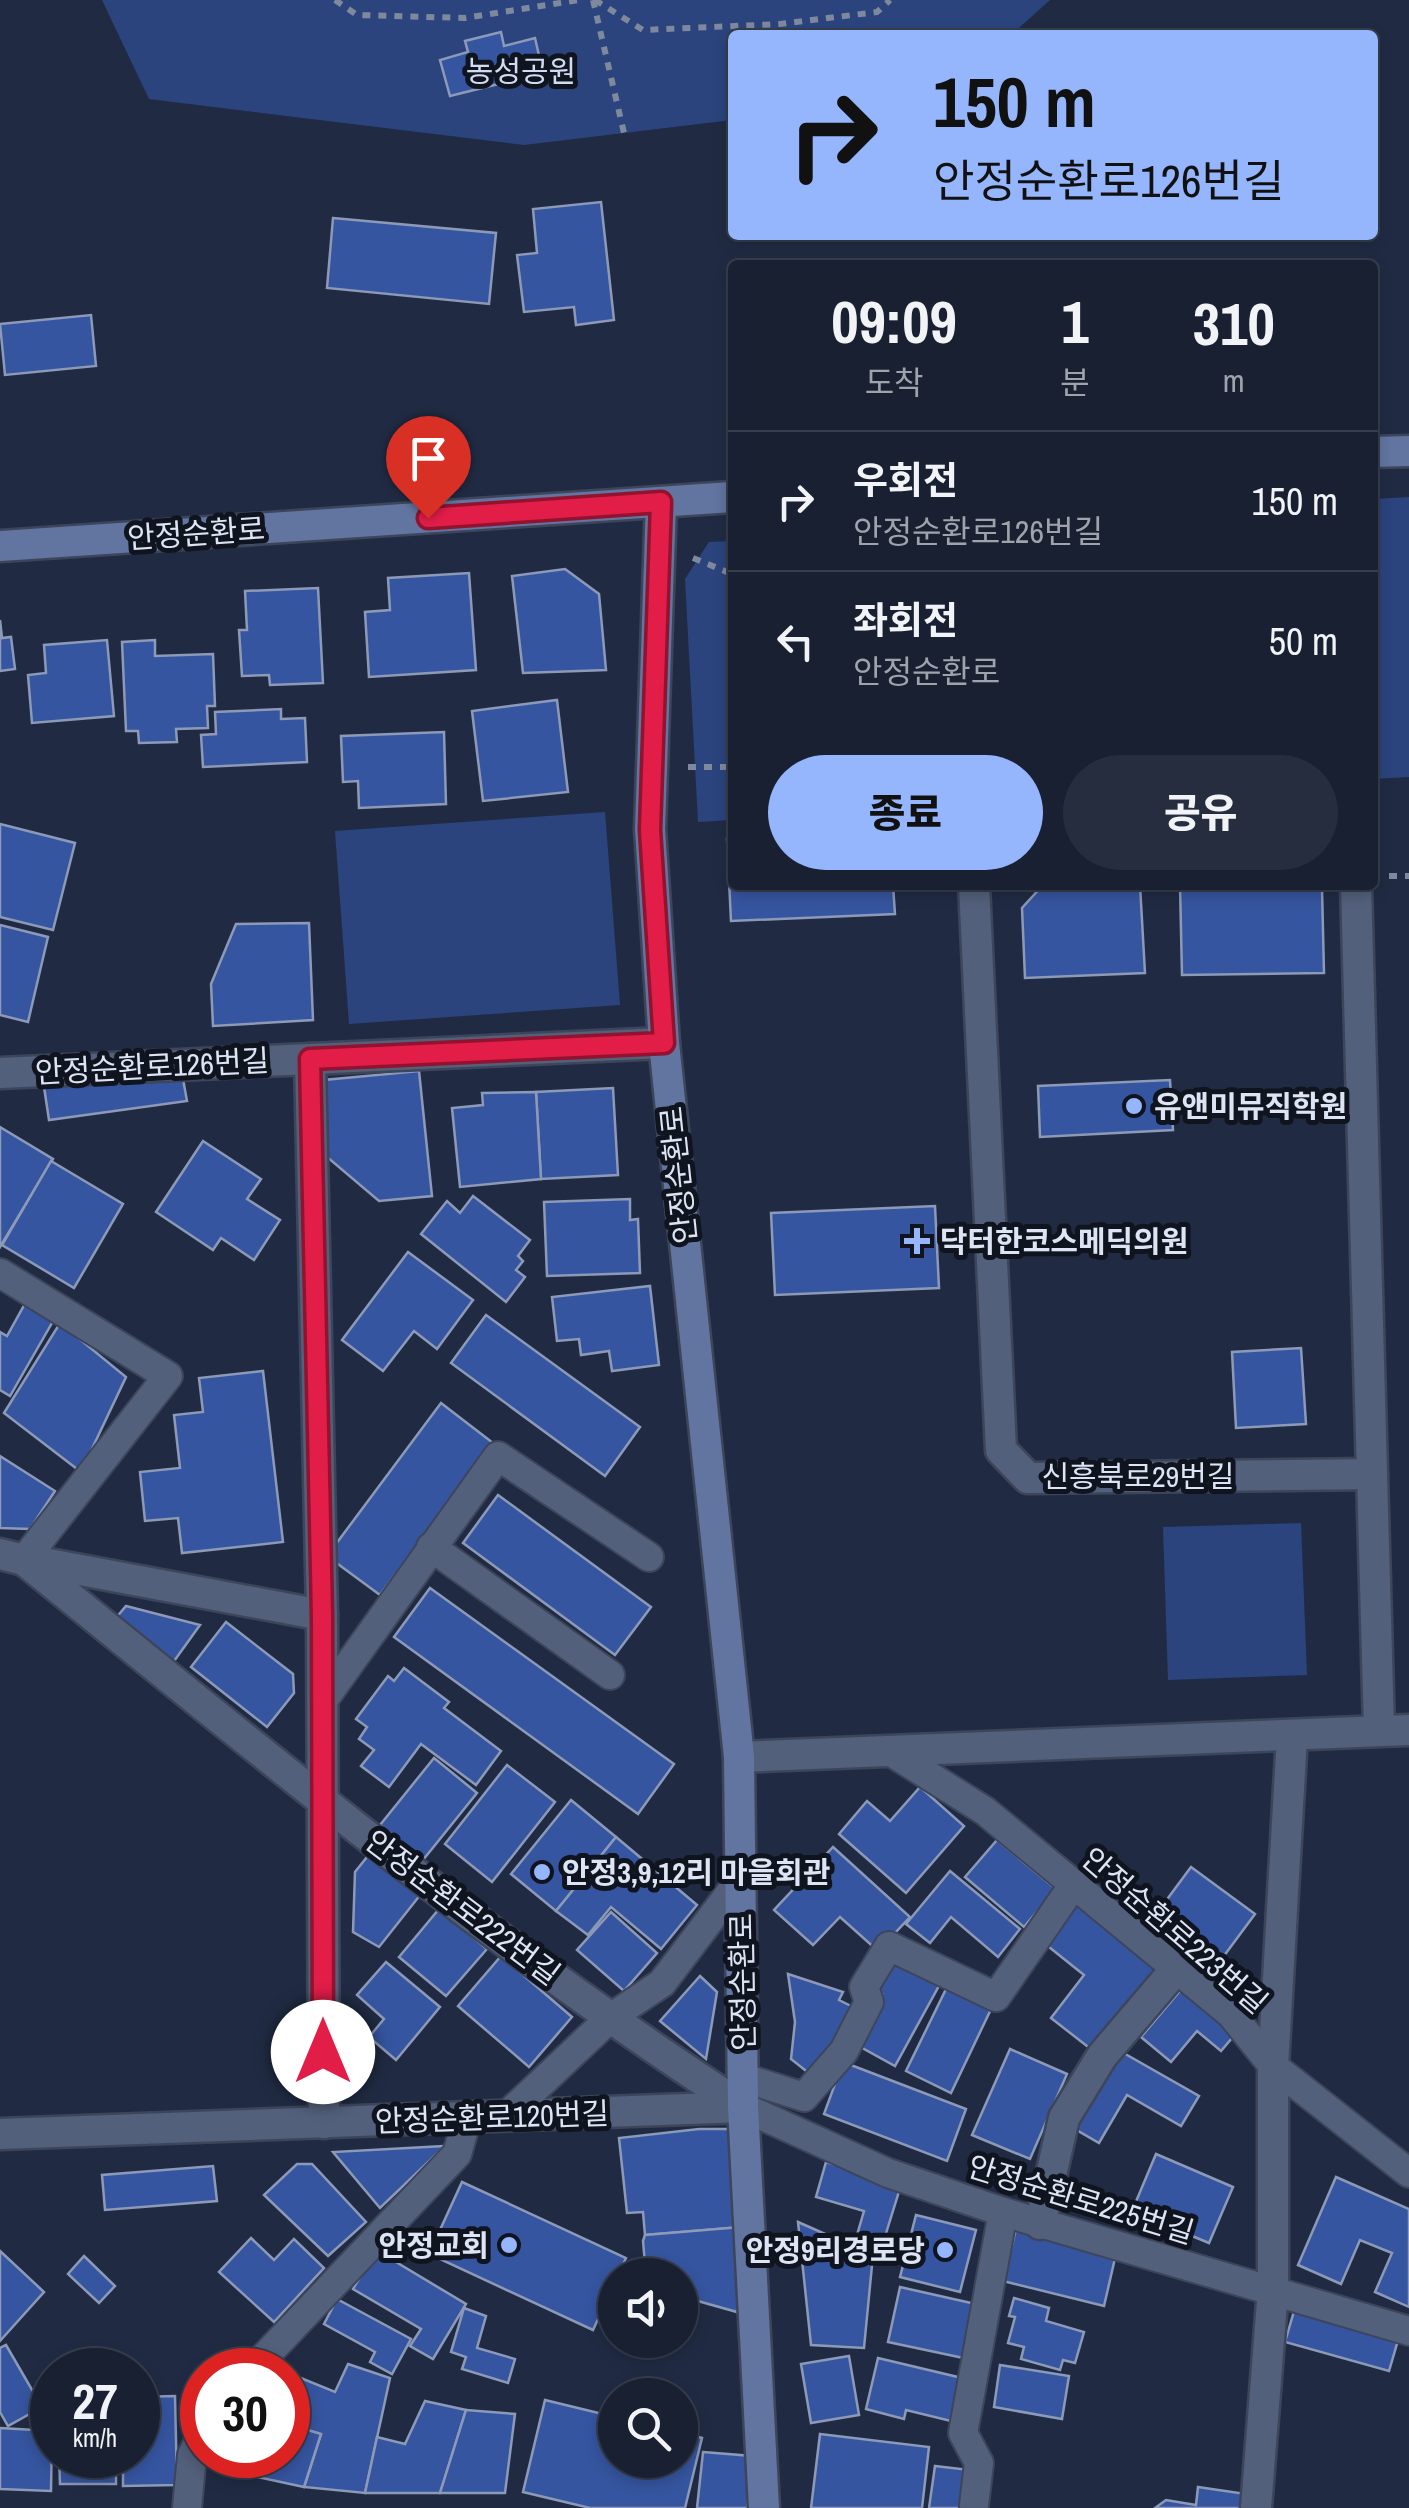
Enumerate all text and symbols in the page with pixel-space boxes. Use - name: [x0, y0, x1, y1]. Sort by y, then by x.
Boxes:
- park label: 농성공원: [466, 51, 576, 91]
- text: 150 m: [933, 55, 1096, 149]
- icon: right: [768, 70, 898, 200]
- text: 안정순환로126번길: [933, 150, 1284, 211]
- text: 09:09: [831, 281, 957, 362]
- text: 1: [1061, 281, 1089, 362]
- text: 310: [1193, 283, 1275, 364]
- text: m: [1223, 359, 1245, 402]
- text: 도착: [865, 361, 924, 404]
- text: 분: [1060, 361, 1090, 404]
- pin: [386, 416, 471, 519]
- icon: arrive: [401, 431, 456, 486]
- text: 우회전: [853, 455, 958, 506]
- icon: right: [768, 474, 823, 529]
- text: 150 m: [1251, 476, 1338, 527]
- street label: 안정순환로: [126, 508, 266, 558]
- text: 안정순환로126번길: [853, 510, 1103, 553]
- text: 좌회전: [853, 595, 958, 646]
- icon: left: [768, 614, 823, 669]
- text: 50 m: [1269, 616, 1338, 667]
- text: 안정순환로: [853, 650, 1000, 693]
- button: 종료: [768, 755, 1043, 870]
- button: 공유: [1063, 755, 1338, 870]
- street label: 안정순환로126번길: [34, 1040, 270, 1092]
- place label: 유앤미뮤직학원: [1154, 1086, 1347, 1126]
- marker: 유앤미뮤직학원: [1123, 1095, 1145, 1117]
- street label: 안정순환로: [651, 1104, 705, 1246]
- place label: 닥터한코스메딕의원: [940, 1221, 1188, 1261]
- marker: 닥터한코스메딕의원: [904, 1228, 930, 1254]
- street label: 신흥북로29번길: [1042, 1456, 1234, 1496]
- street label: 안정순환로222번길: [357, 1821, 569, 1993]
- street label: 안정순환로223번길: [1073, 1838, 1277, 2022]
- place label: 안정3,9,12리 마을회관: [562, 1852, 830, 1892]
- marker: 안정3,9,12리 마을회관: [531, 1861, 553, 1883]
- street label: 안정순환로: [721, 1913, 763, 2051]
- position arrow: [271, 2000, 375, 2104]
- street label: 안정순환로120번길: [374, 2093, 610, 2141]
- street label: 안정순환로225번길: [963, 2146, 1199, 2252]
- place label: 안정교회: [379, 2225, 489, 2265]
- place label: 안정9리경로당: [746, 2230, 925, 2270]
- marker: 안정교회: [498, 2234, 520, 2256]
- marker: 안정9리경로당: [934, 2239, 956, 2261]
- map controls: [598, 2258, 698, 2478]
- button: sound: [598, 2258, 698, 2358]
- speed limit sign: 30: [180, 2348, 310, 2478]
- text: 27: [72, 2367, 118, 2435]
- button: search: [598, 2378, 698, 2478]
- text: km/h: [73, 2421, 117, 2455]

